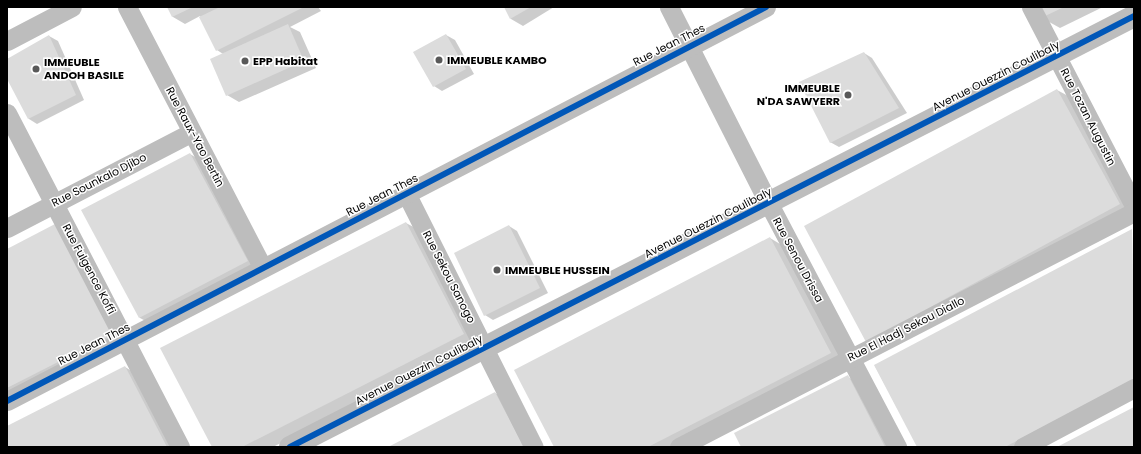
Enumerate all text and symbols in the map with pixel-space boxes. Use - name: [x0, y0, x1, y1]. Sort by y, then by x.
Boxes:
- street label: Rue Jean Thes: [631, 21, 707, 69]
- street label: Avenue Ouezzin Coulibaly: [930, 38, 1062, 114]
- place label: IMMEUBLE KAMBO: [447, 53, 547, 67]
- place label: EPP Habitat: [253, 54, 318, 68]
- marker: IMMEUBLE KAMBO: [434, 55, 444, 65]
- place label: IMMEUBLE ANDOH BASILE: [44, 56, 124, 82]
- marker: EPP Habitat: [240, 56, 250, 66]
- marker: IMMEUBLE ANDOH BASILE: [31, 64, 41, 74]
- street label: Rue Tozan Augustin: [1058, 66, 1118, 168]
- place label: IMMEUBLE N'DA SAWYERR: [757, 82, 840, 108]
- street label: Rue Raux-Yao Bertin: [163, 85, 227, 189]
- marker: IMMEUBLE N'DA SAWYERR: [843, 90, 853, 100]
- street label: Rue Sounkalo Djibo: [49, 150, 149, 210]
- street label: Rue Jean Thes: [344, 171, 420, 219]
- street label: Avenue Ouezzin Coulibaly: [642, 185, 774, 261]
- street label: Rue Senou Drissa: [770, 215, 826, 305]
- street label: Rue Fulgence Koffi: [60, 222, 118, 316]
- street label: Rue Sekou Sanogo: [420, 229, 478, 325]
- place label: IMMEUBLE HUSSEIN: [505, 263, 610, 277]
- marker: IMMEUBLE HUSSEIN: [492, 265, 502, 275]
- street label: Rue El Hadj Sekou Diallo: [845, 294, 967, 364]
- street label: Rue Jean Thes: [56, 320, 132, 368]
- street label: Avenue Ouezzin Coulibaly: [353, 332, 485, 408]

